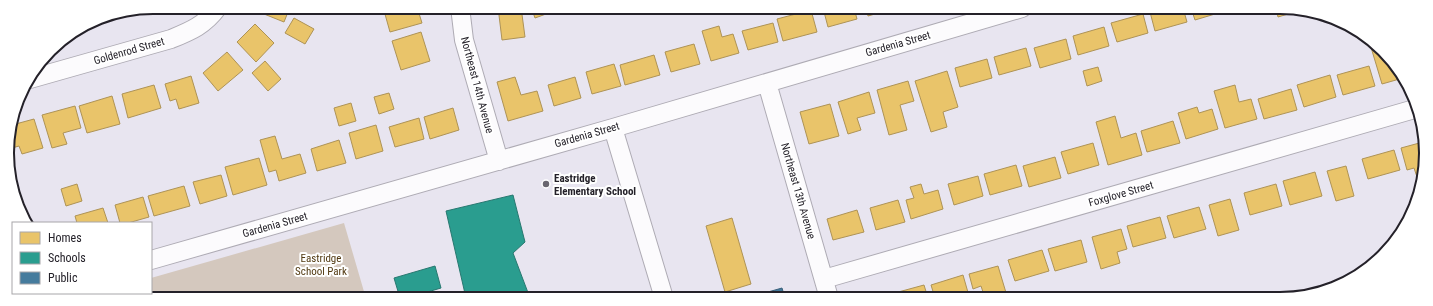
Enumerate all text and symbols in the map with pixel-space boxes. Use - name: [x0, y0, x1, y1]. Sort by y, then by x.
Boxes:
- street label: Gardenia Street: [864, 29, 932, 59]
- street label: Goldenrod Street: [92, 35, 166, 67]
- street label: Northeast 14th Avenue: [458, 35, 496, 135]
- street label: Gardenia Street: [553, 120, 621, 150]
- street label: Northeast 13th Avenue: [778, 141, 818, 241]
- place label: Eastridge Elementary School: [554, 172, 636, 198]
- marker: Eastridge Elementary School: [541, 179, 551, 189]
- street label: Foxglove Street: [1087, 179, 1155, 209]
- street label: Gardenia Street: [241, 210, 309, 240]
- legend: [12, 222, 152, 294]
- text: Homes: [48, 231, 82, 245]
- text: Schools: [48, 251, 86, 265]
- park label: Eastridge School Park: [295, 252, 347, 278]
- text: Public: [48, 271, 78, 285]

